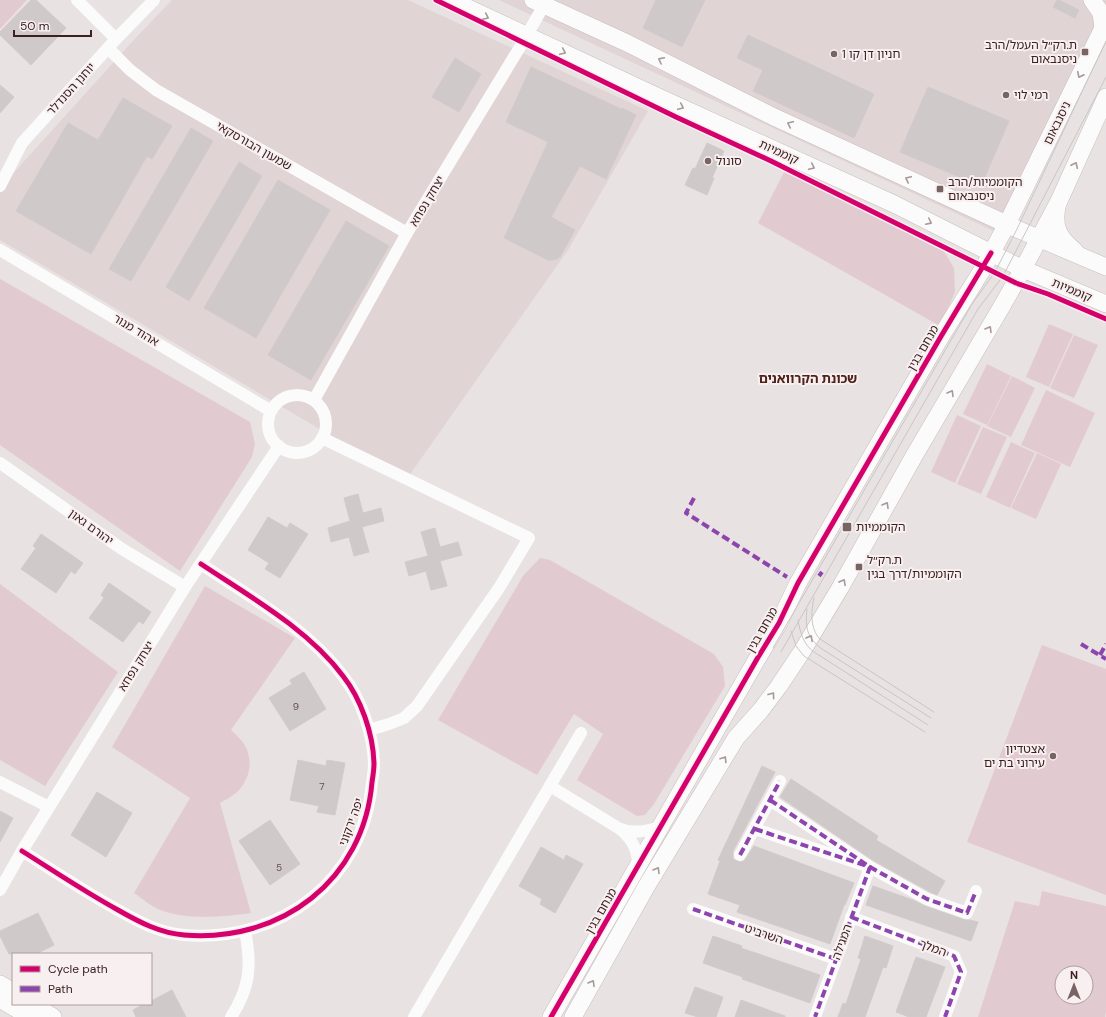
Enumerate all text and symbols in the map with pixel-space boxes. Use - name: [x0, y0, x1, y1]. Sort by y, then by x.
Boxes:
- scale bar: [14, 12, 91, 38]
- one-way arrow: [483, 12, 490, 20]
- text: 50 m: [20, 18, 49, 34]
- place label: ת.רק״ל העמל/הרב ניסנבאום: [985, 37, 1077, 67]
- place label: חניון דן קו 1: [842, 46, 900, 62]
- one-way arrow: [558, 47, 566, 55]
- marker: ת.רק״ל העמל/הרב ניסנבאום: [1080, 47, 1090, 57]
- marker: חניון דן קו 1: [829, 49, 839, 59]
- one-way arrow: [658, 57, 666, 65]
- street label: יוחנן הסנדלר: [43, 59, 99, 119]
- one-way arrow: [1077, 71, 1085, 78]
- place label: רמי לוי: [1014, 87, 1048, 103]
- marker: רמי לוי: [1001, 90, 1011, 100]
- street label: ניסנבאום: [1040, 99, 1074, 147]
- one-way arrow: [676, 102, 684, 110]
- street label: שמעון הבורסקאי: [213, 118, 295, 174]
- one-way arrow: [787, 121, 795, 129]
- street label: קוממיות: [757, 136, 802, 168]
- place label: סונול: [716, 153, 742, 169]
- marker: סונול: [703, 156, 713, 166]
- one-way arrow: [808, 162, 815, 170]
- one-way arrow: [1070, 162, 1078, 169]
- street label: יצחק נפחא: [406, 173, 448, 229]
- place label: הקוממיות/הרב ניסנבאום: [948, 174, 1023, 204]
- one-way arrow: [905, 176, 913, 184]
- marker: הקוממיות/הרב ניסנבאום: [935, 184, 945, 194]
- one-way arrow: [925, 217, 933, 225]
- street label: קוממיות: [1049, 274, 1095, 306]
- street label: אהוד מנור: [110, 310, 162, 350]
- street label: מנחם בגין: [904, 322, 943, 374]
- one-way arrow: [984, 326, 992, 333]
- district label: שכונת הקרוואנים: [759, 370, 857, 387]
- one-way arrow: [947, 390, 954, 397]
- one-way arrow: [881, 502, 888, 509]
- street label: יהורם גאון: [65, 505, 117, 549]
- place label: הקוממיות: [856, 519, 906, 535]
- marker: הקוממיות: [841, 521, 853, 533]
- place label: ת.רק״ל הקוממיות/דרך בגין: [867, 552, 962, 582]
- marker: ת.רק״ל הקוממיות/דרך בגין: [854, 562, 864, 572]
- one-way arrow: [838, 579, 846, 587]
- street label: מנחם בגין: [743, 604, 782, 656]
- one-way arrow: [805, 635, 812, 642]
- street label: יצחק נפחא: [114, 638, 158, 694]
- one-way arrow: [768, 692, 775, 699]
- house number: 9: [293, 700, 299, 713]
- place label: אצטדיון עירוני בת ים: [984, 741, 1045, 771]
- marker: אצטדיון עירוני בת ים: [1048, 751, 1058, 761]
- one-way arrow: [719, 756, 726, 763]
- house number: 7: [319, 780, 325, 793]
- street label: יפה ירקוני: [335, 796, 367, 848]
- house number: 5: [276, 861, 282, 874]
- one-way arrow: [652, 867, 659, 874]
- street label: מנחם בגין: [582, 885, 621, 937]
- street label: השרביט: [743, 920, 785, 948]
- street label: המגילה: [828, 922, 856, 962]
- street label: המלך: [917, 936, 949, 960]
- legend: [12, 953, 152, 1005]
- text: Cycle path: [48, 961, 108, 977]
- north arrow: [1054, 965, 1094, 1005]
- text: N: [1070, 968, 1078, 982]
- one-way arrow: [587, 980, 594, 987]
- text: Path: [48, 981, 73, 997]

